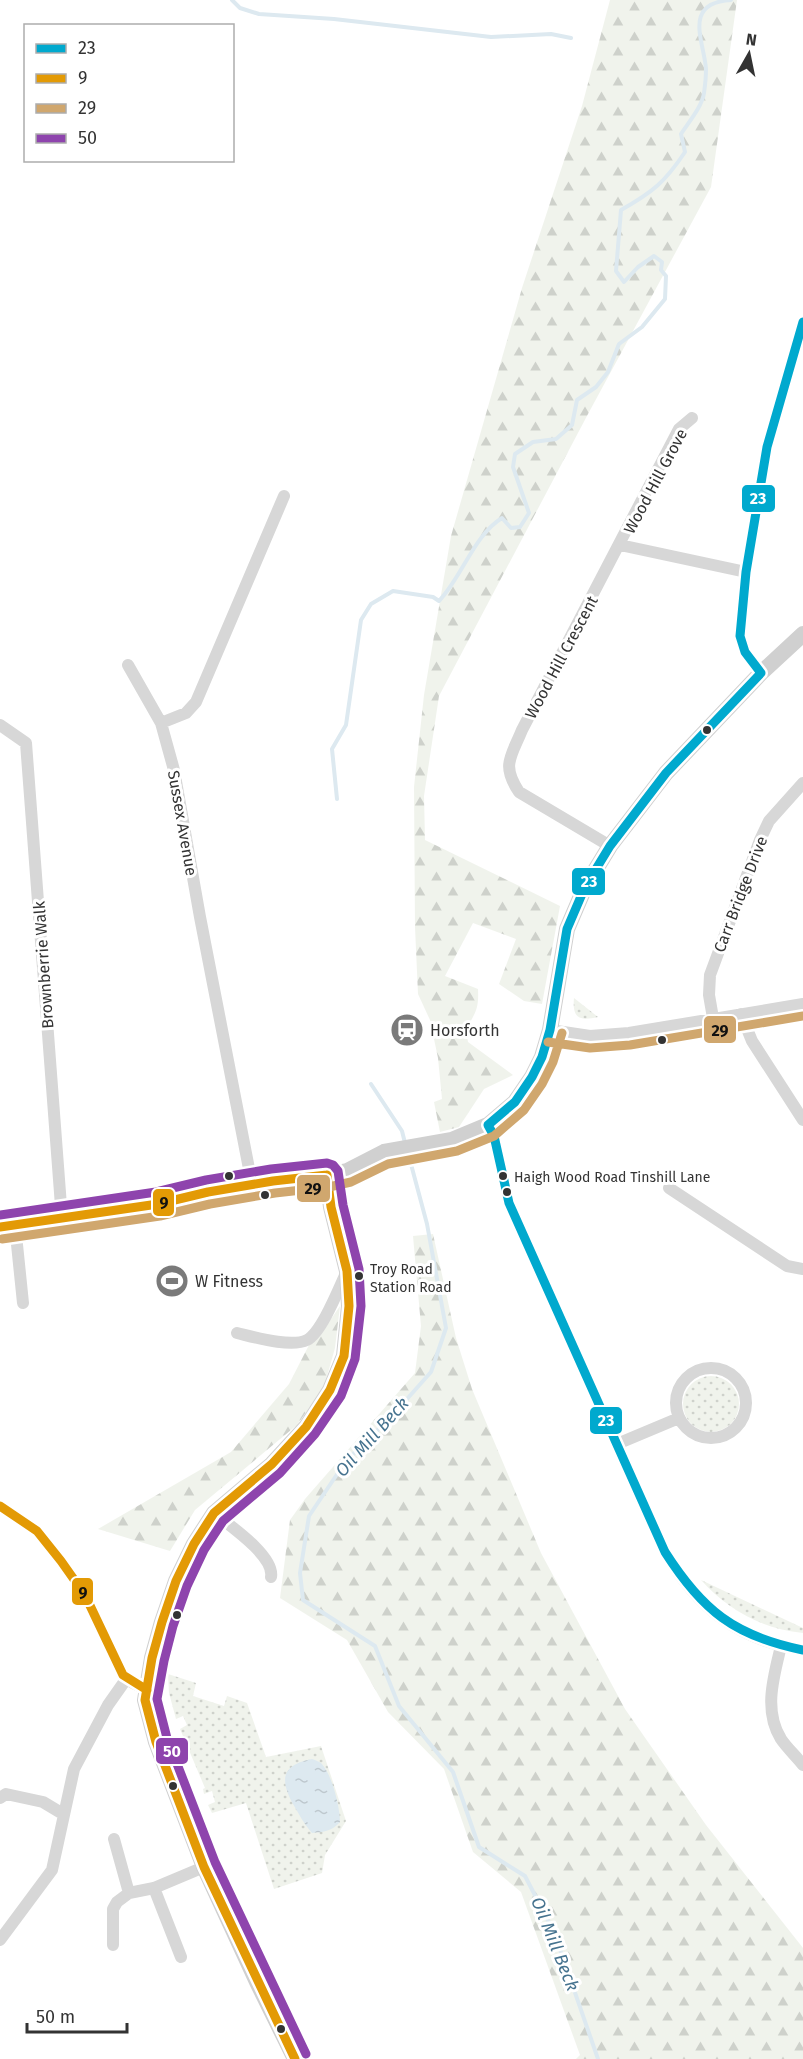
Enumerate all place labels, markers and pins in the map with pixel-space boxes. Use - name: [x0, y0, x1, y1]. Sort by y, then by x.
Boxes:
- unlabelled marker: [701, 724, 713, 736]
- station icon: Horsforth: [389, 1012, 425, 1048]
- place label: Horsforth: [430, 1021, 500, 1040]
- unlabelled marker: [656, 1034, 668, 1046]
- place label: Haigh Wood Road Tinshill Lane: [514, 1169, 710, 1186]
- unlabelled marker: [223, 1170, 235, 1182]
- marker: Haigh Wood Road Tinshill Lane: [497, 1170, 509, 1182]
- unlabelled marker: [501, 1186, 513, 1198]
- unlabelled marker: [259, 1189, 271, 1201]
- place label: Troy Road Station Road: [370, 1261, 452, 1296]
- sports icon: W Fitness: [154, 1263, 190, 1299]
- marker: Troy Road Station Road: [353, 1270, 365, 1282]
- place label: W Fitness: [195, 1272, 263, 1291]
- unlabelled marker: [171, 1609, 183, 1621]
- unlabelled marker: [167, 1780, 179, 1792]
- unlabelled marker: [275, 2023, 287, 2035]

